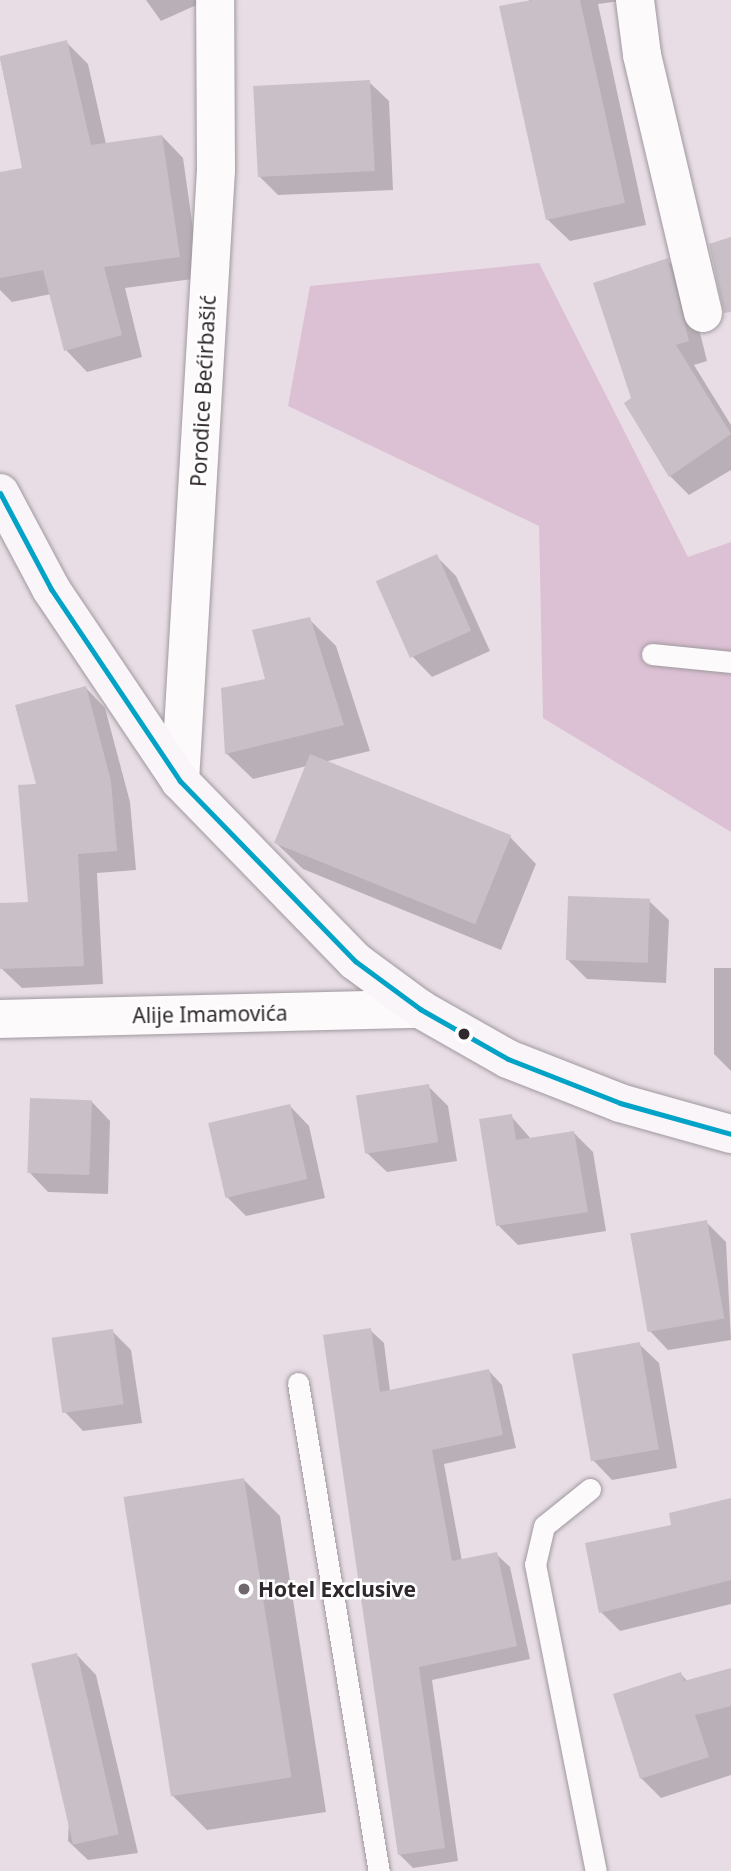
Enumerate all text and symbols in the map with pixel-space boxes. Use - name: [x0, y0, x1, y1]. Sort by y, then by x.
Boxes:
- street label: Porodice Bećirbašić: [185, 294, 221, 488]
- street label: Alije Imamovića: [132, 1000, 288, 1028]
- unlabelled marker: [457, 1027, 471, 1041]
- place label: Hotel Exclusive: [258, 1576, 416, 1602]
- marker: Hotel Exclusive: [236, 1581, 252, 1597]

